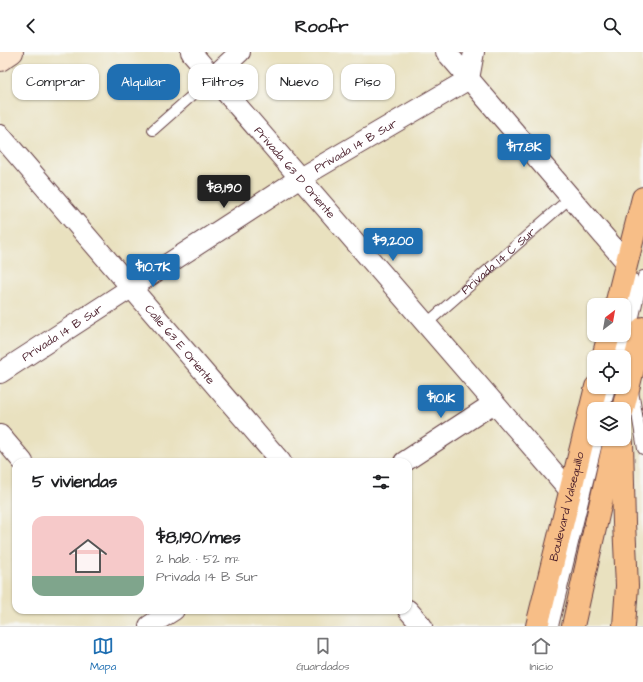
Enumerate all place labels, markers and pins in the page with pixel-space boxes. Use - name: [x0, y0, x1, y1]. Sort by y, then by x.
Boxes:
- pin: $17.8K: [491, 134, 557, 168]
- pin: $8,190: [191, 175, 257, 209]
- pin: $9,200: [360, 228, 426, 262]
- pin: $10.7K: [120, 254, 186, 288]
- pin: $10.1K: [408, 385, 474, 419]

